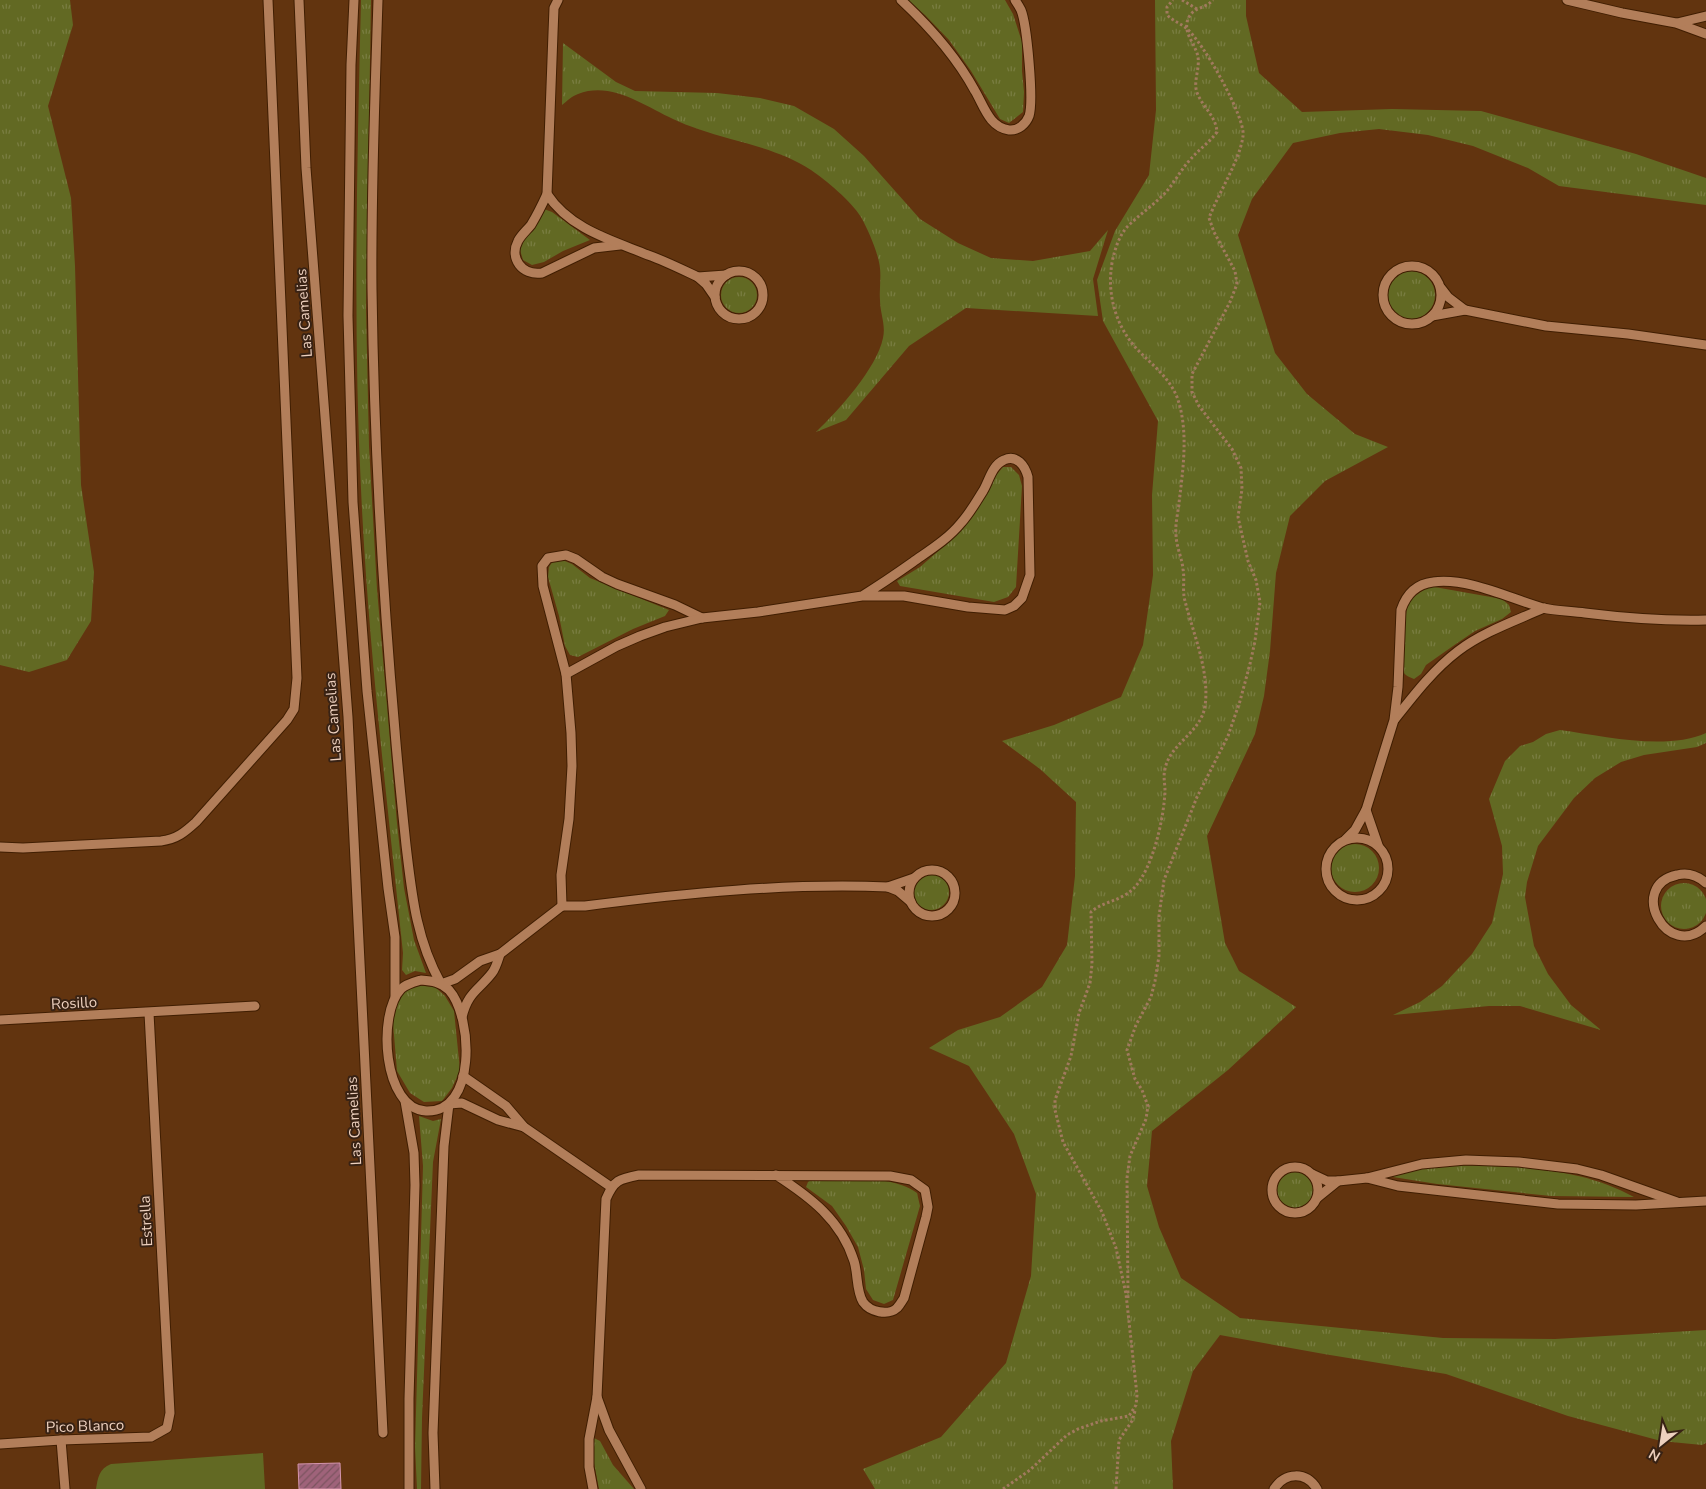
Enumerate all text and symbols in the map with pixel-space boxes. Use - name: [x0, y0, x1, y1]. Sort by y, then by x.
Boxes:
- street label: Las Camelias: [291, 268, 317, 358]
- street label: Las Camelias: [320, 672, 346, 762]
- street label: Rosillo: [50, 992, 98, 1014]
- street label: Las Camelias: [342, 1076, 366, 1166]
- street label: Estrella: [135, 1195, 157, 1247]
- street label: Pico Blanco: [46, 1415, 124, 1437]
- north arrow: [1636, 1419, 1686, 1469]
- text: N: [1645, 1444, 1664, 1466]

